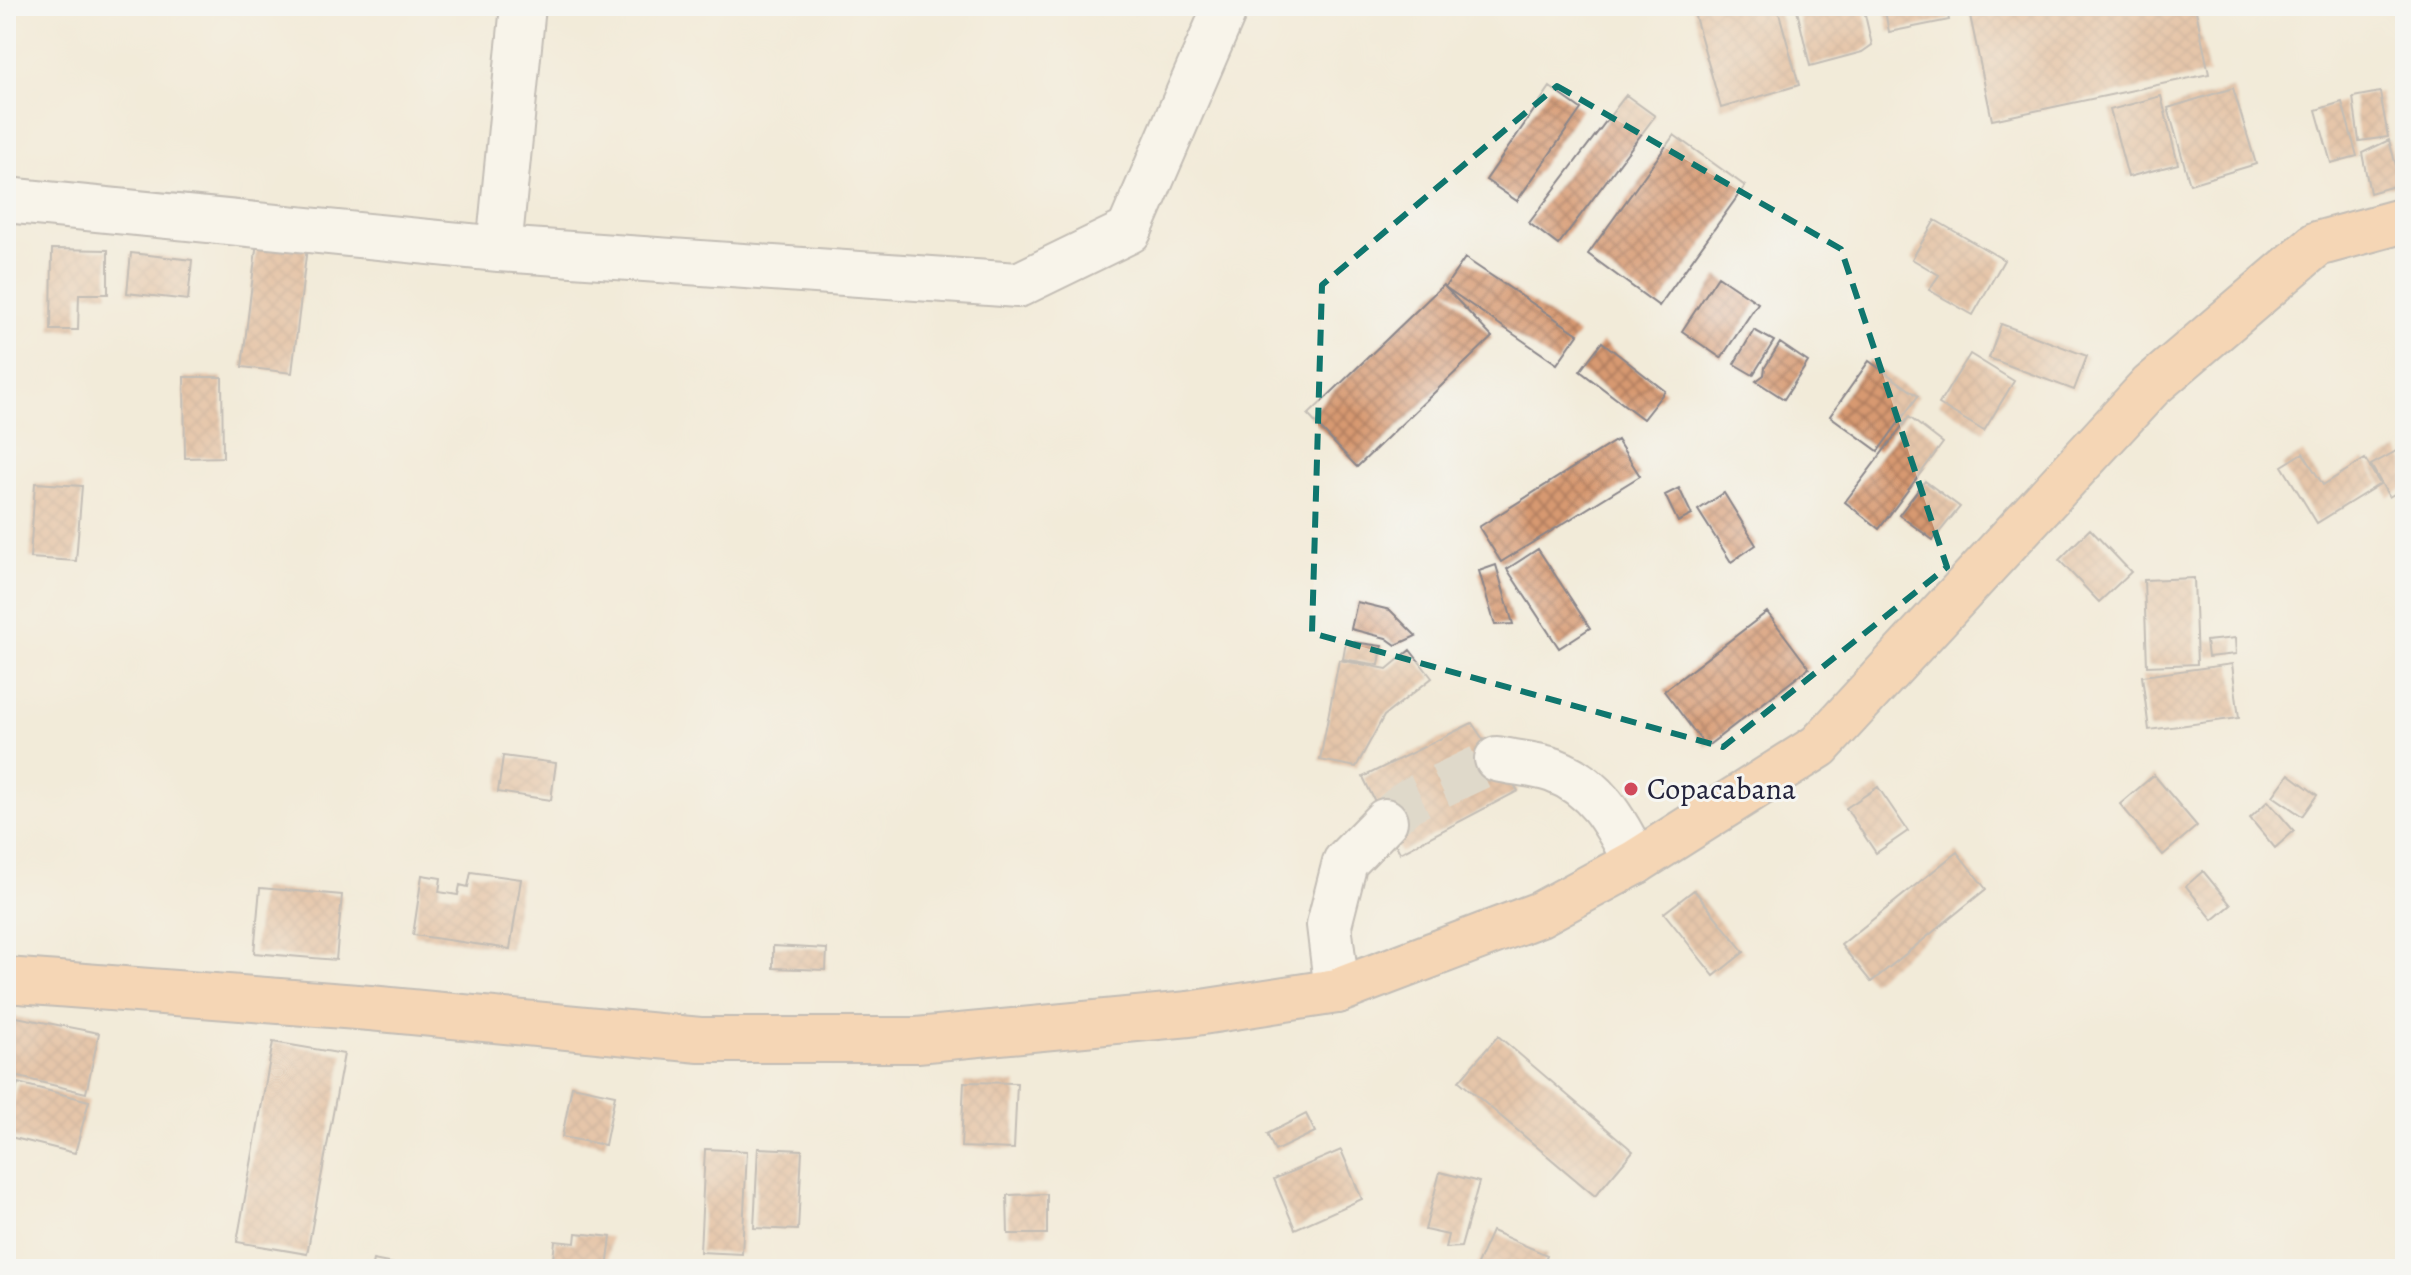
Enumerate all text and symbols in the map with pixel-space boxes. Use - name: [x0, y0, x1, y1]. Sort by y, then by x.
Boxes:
- place label: Copacabana: [1647, 769, 1796, 809]
- marker: Copacabana: [1622, 780, 1640, 798]

